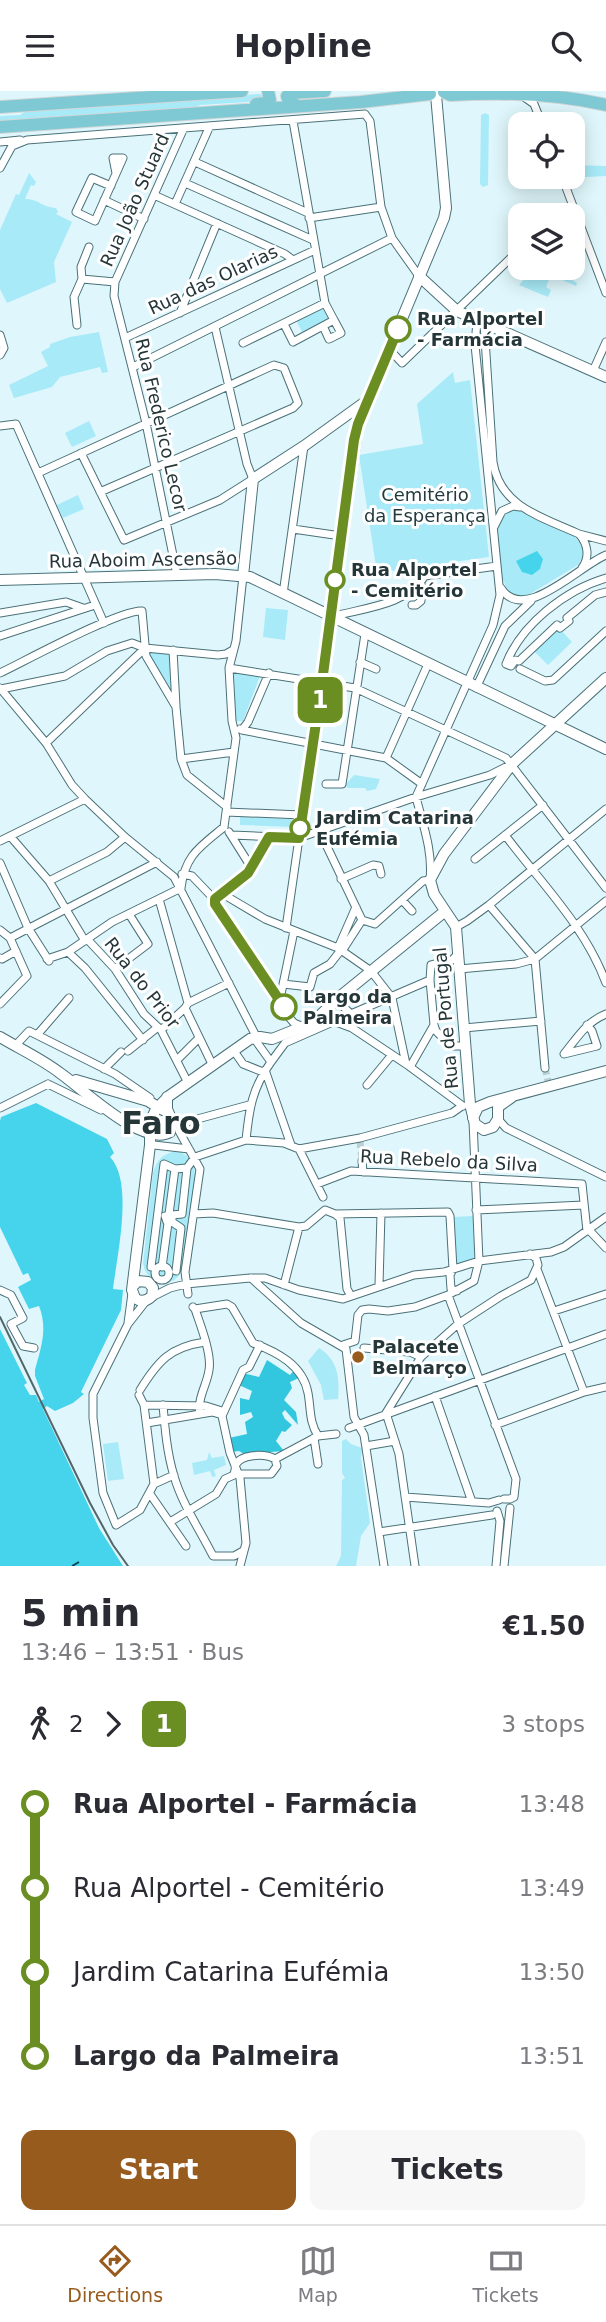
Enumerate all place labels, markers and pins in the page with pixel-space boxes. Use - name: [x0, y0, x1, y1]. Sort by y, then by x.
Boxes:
- place label: Rua Alportel - Farmácia: [417, 308, 543, 350]
- marker: Rua Alportel - Farmácia: [385, 316, 411, 342]
- place label: Rua Alportel - Cemitério: [351, 559, 477, 601]
- marker: Rua Alportel - Cemitério: [325, 570, 345, 590]
- place label: Jardim Catarina Eufémia: [314, 807, 474, 849]
- marker: Jardim Catarina Eufémia: [290, 818, 310, 838]
- place label: Largo da Palmeira: [303, 986, 392, 1028]
- marker: Largo da Palmeira: [271, 994, 297, 1020]
- place label: Palacete Belmarço: [372, 1336, 467, 1378]
- marker: Palacete Belmarço: [350, 1349, 366, 1365]

